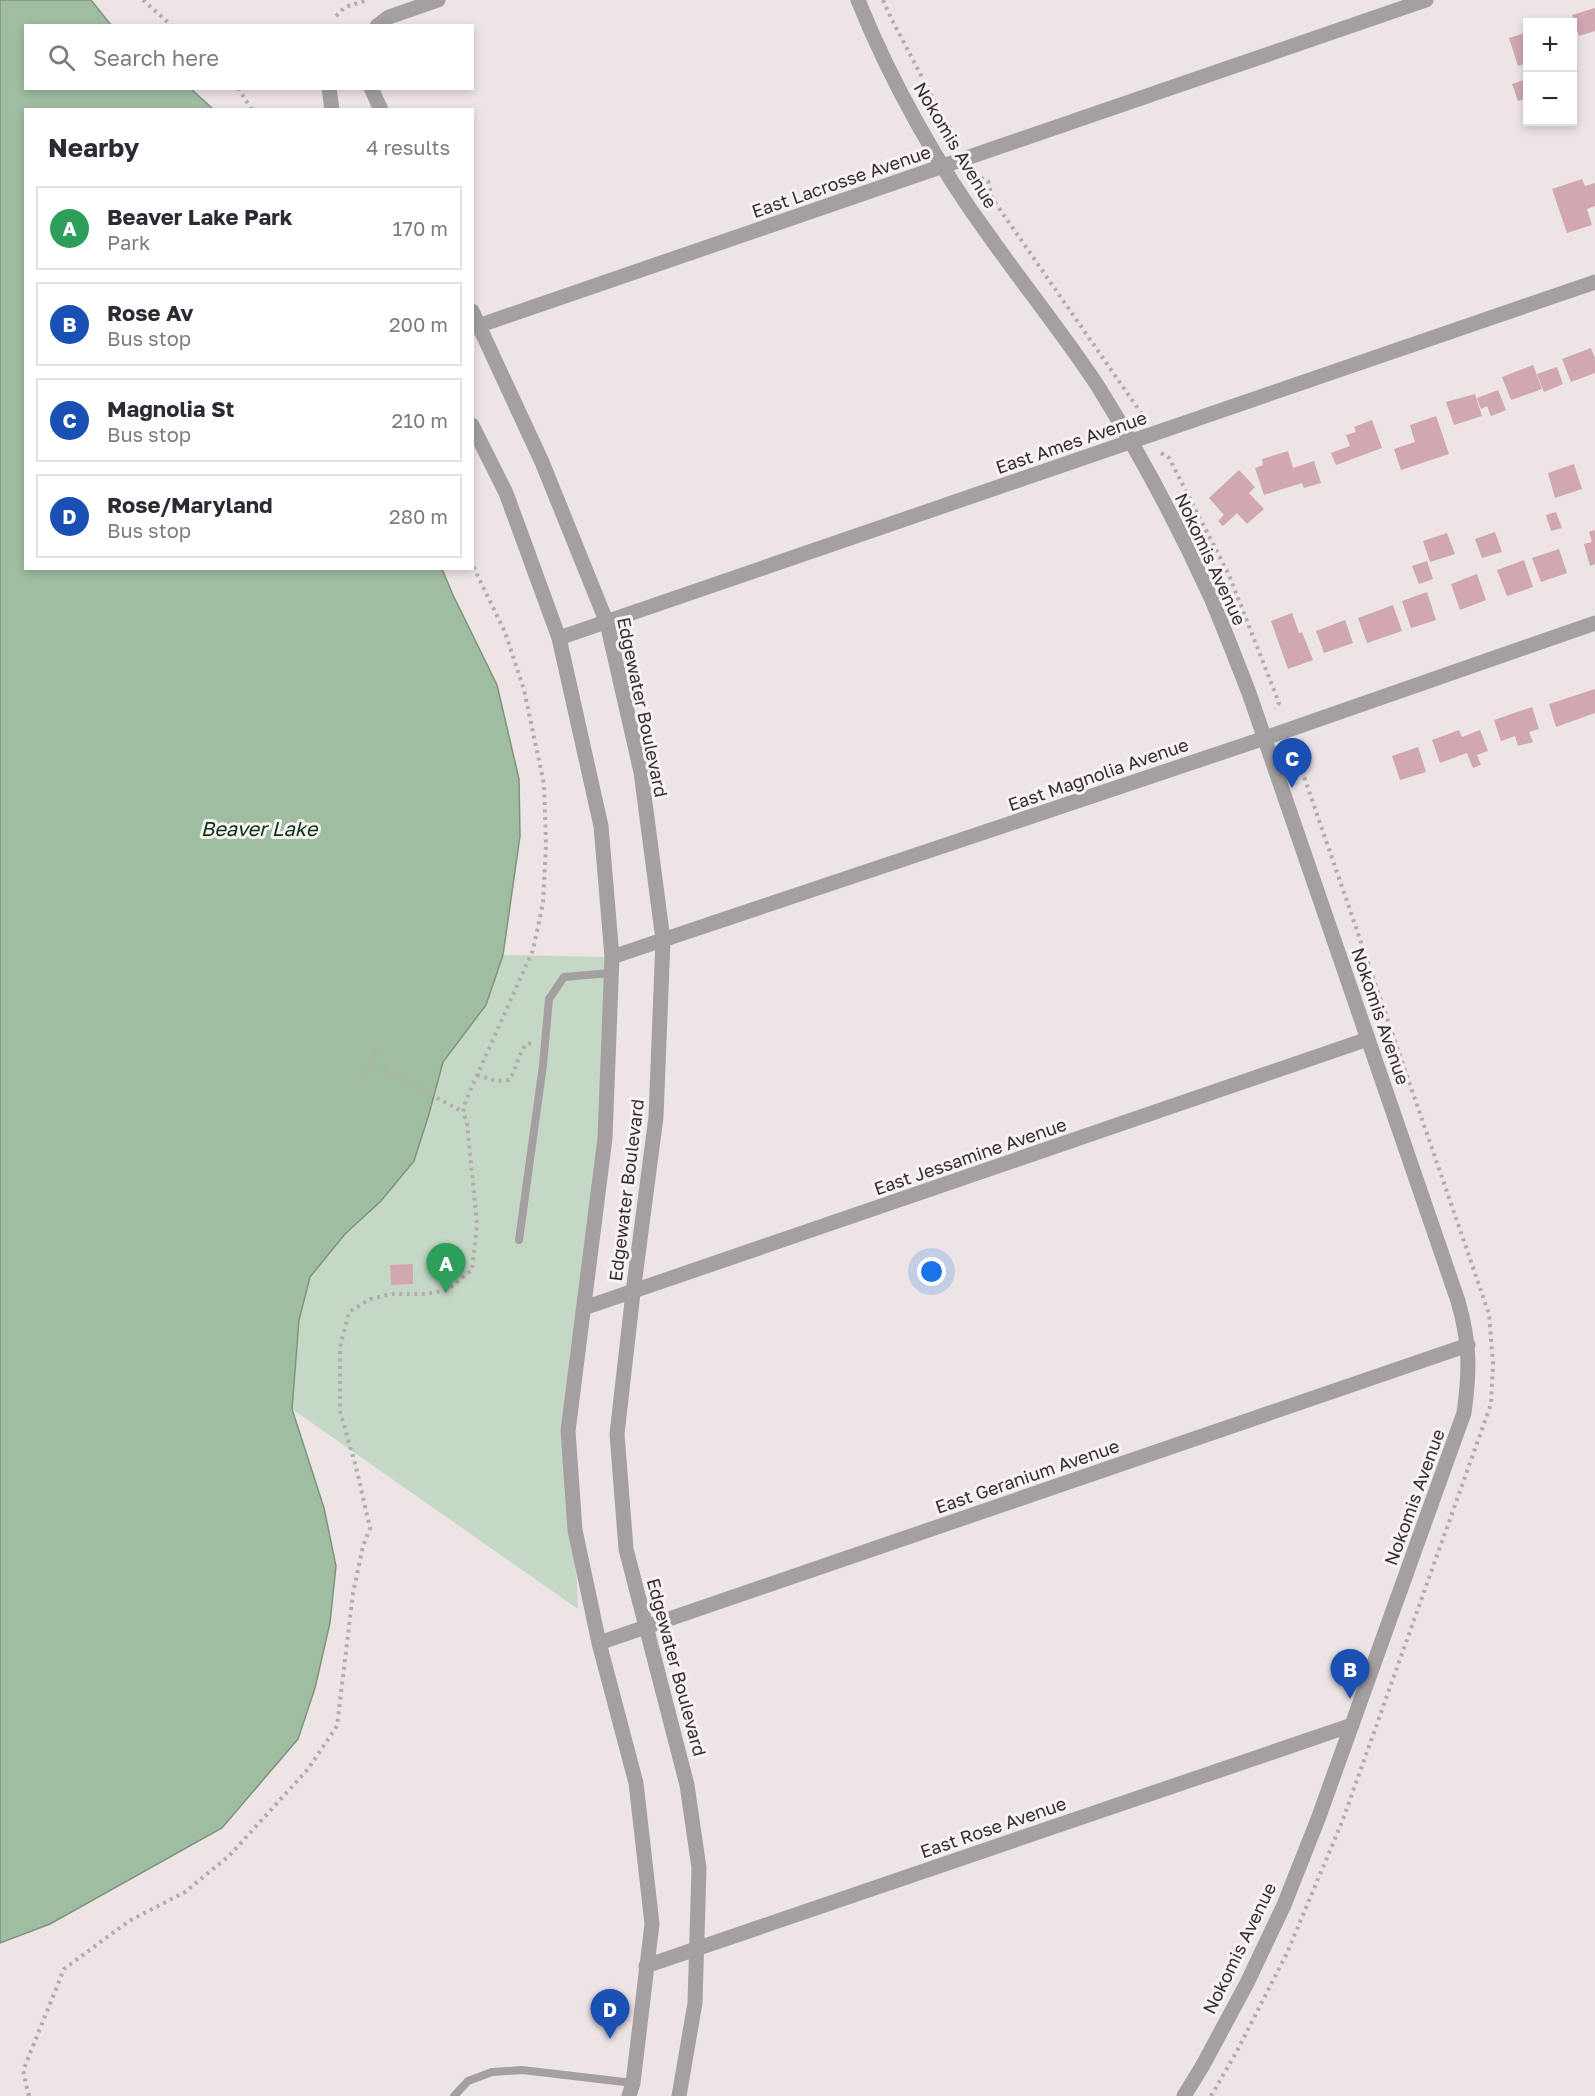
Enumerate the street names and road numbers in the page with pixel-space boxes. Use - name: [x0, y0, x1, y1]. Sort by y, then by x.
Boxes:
- street label: Nokomis Avenue: [910, 78, 1002, 212]
- street label: East Lacrosse Avenue: [749, 140, 933, 222]
- street label: East Ames Avenue: [993, 406, 1149, 478]
- street label: Nokomis Avenue: [1171, 489, 1251, 629]
- street label: Edgewater Boulevard: [613, 615, 673, 799]
- street label: East Magnolia Avenue: [1005, 733, 1191, 815]
- street label: Nokomis Avenue: [1347, 945, 1415, 1087]
- street label: Edgewater Boulevard: [604, 1098, 648, 1282]
- street label: East Jessamine Avenue: [871, 1113, 1069, 1199]
- street label: Nokomis Avenue: [1379, 1426, 1449, 1568]
- street label: East Geranium Avenue: [932, 1434, 1122, 1518]
- street label: Edgewater Boulevard: [643, 1575, 711, 1759]
- street label: East Rose Avenue: [917, 1792, 1069, 1862]
- street label: Nokomis Avenue: [1198, 1879, 1280, 2017]

